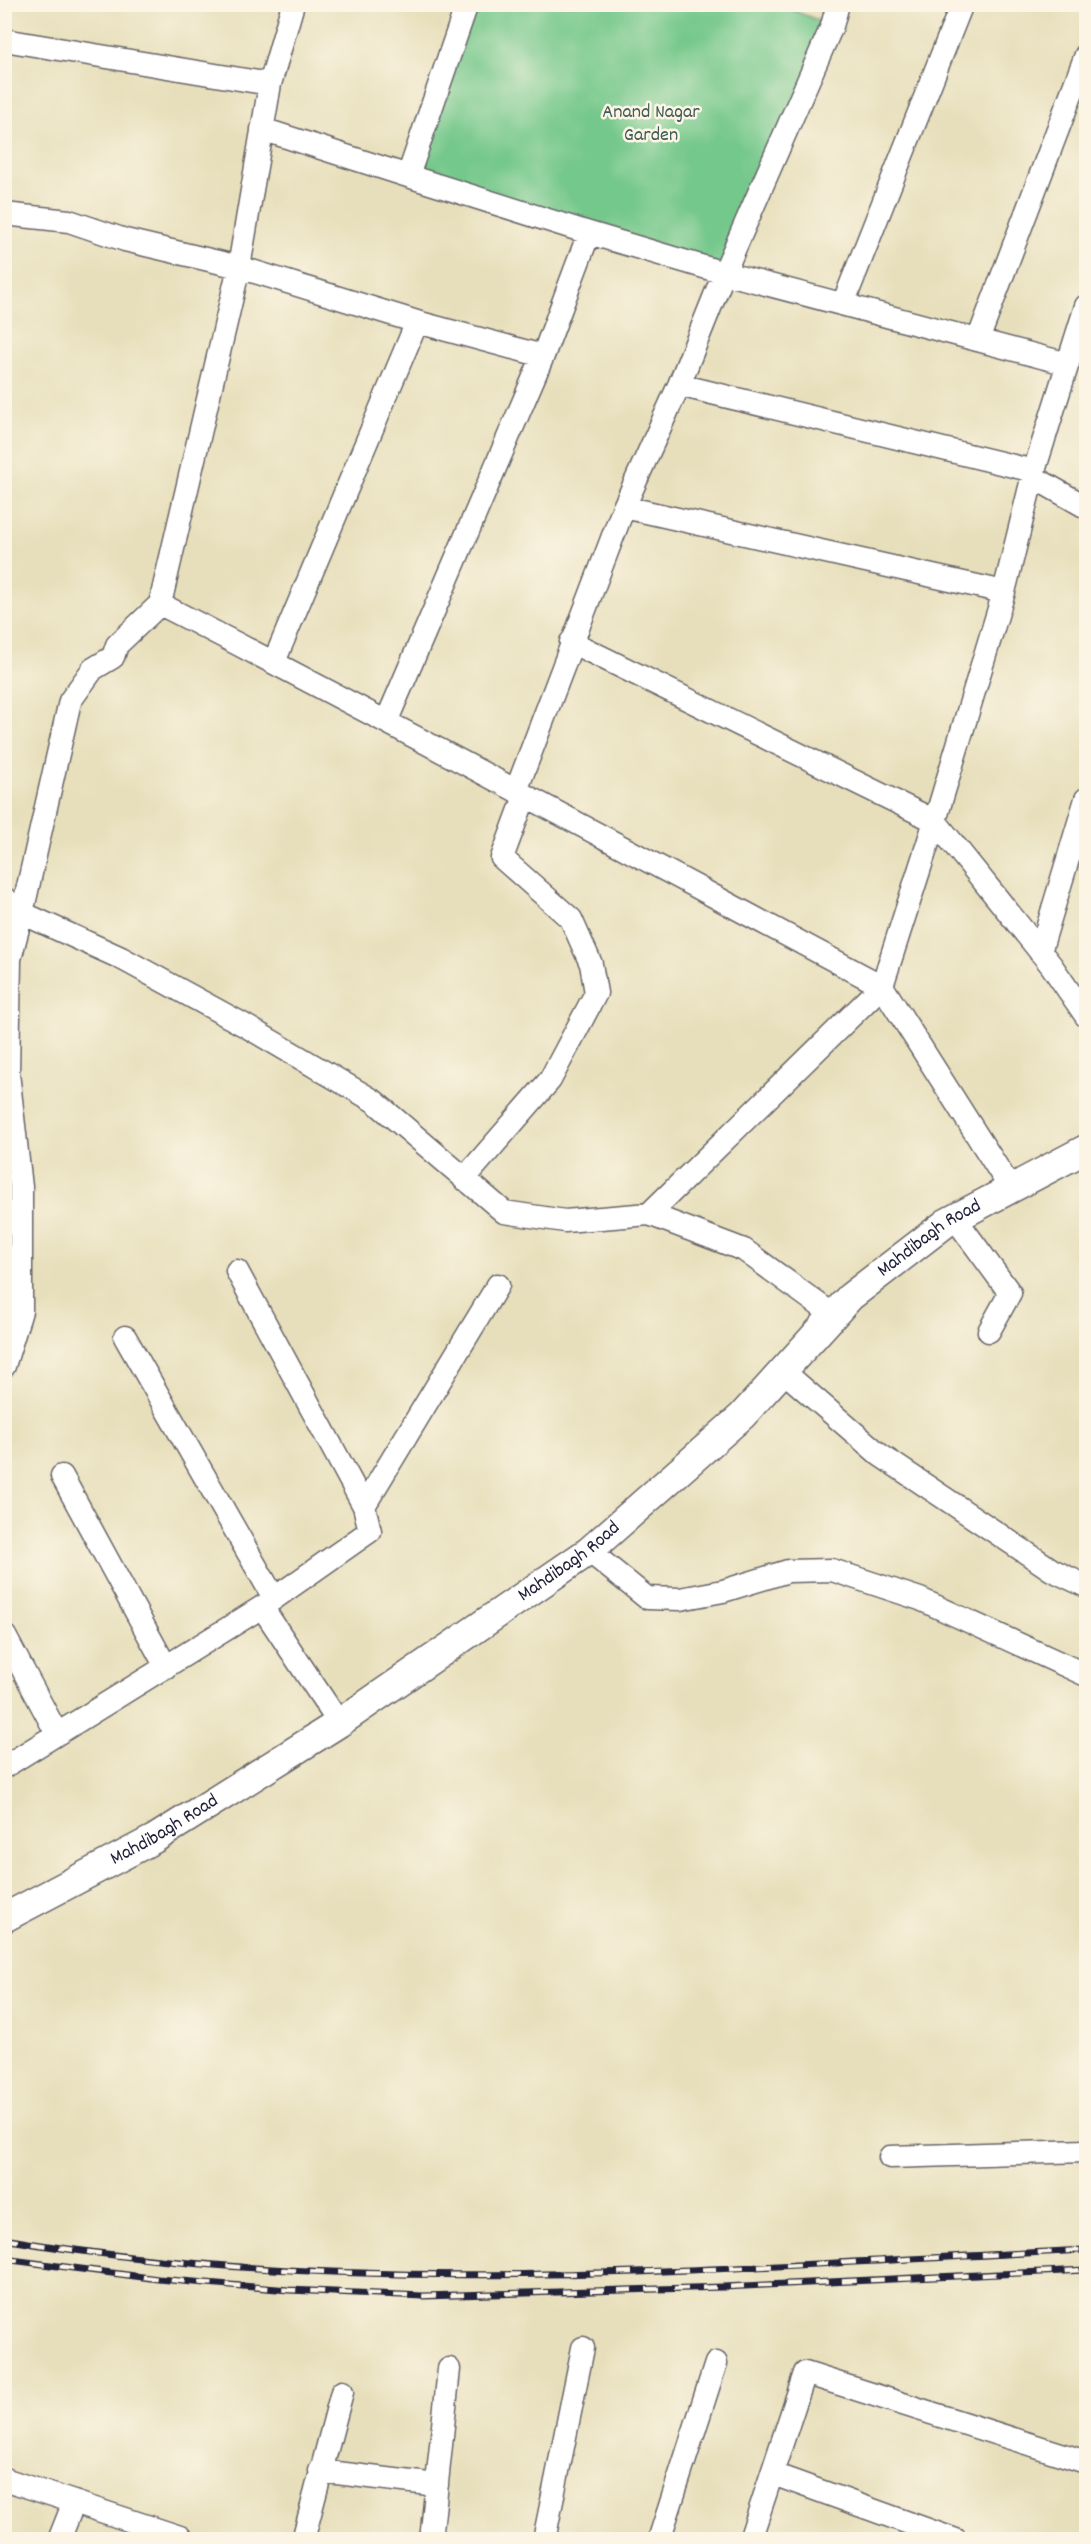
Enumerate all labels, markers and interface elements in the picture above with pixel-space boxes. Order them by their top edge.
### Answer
park label: Anand Nagar Garden [602,99,700,150]
street label: Mahdibagh Road [872,1193,986,1285]
street label: Mahdibagh Road [513,1515,627,1610]
street label: Mahdibagh Road [106,1788,224,1873]

